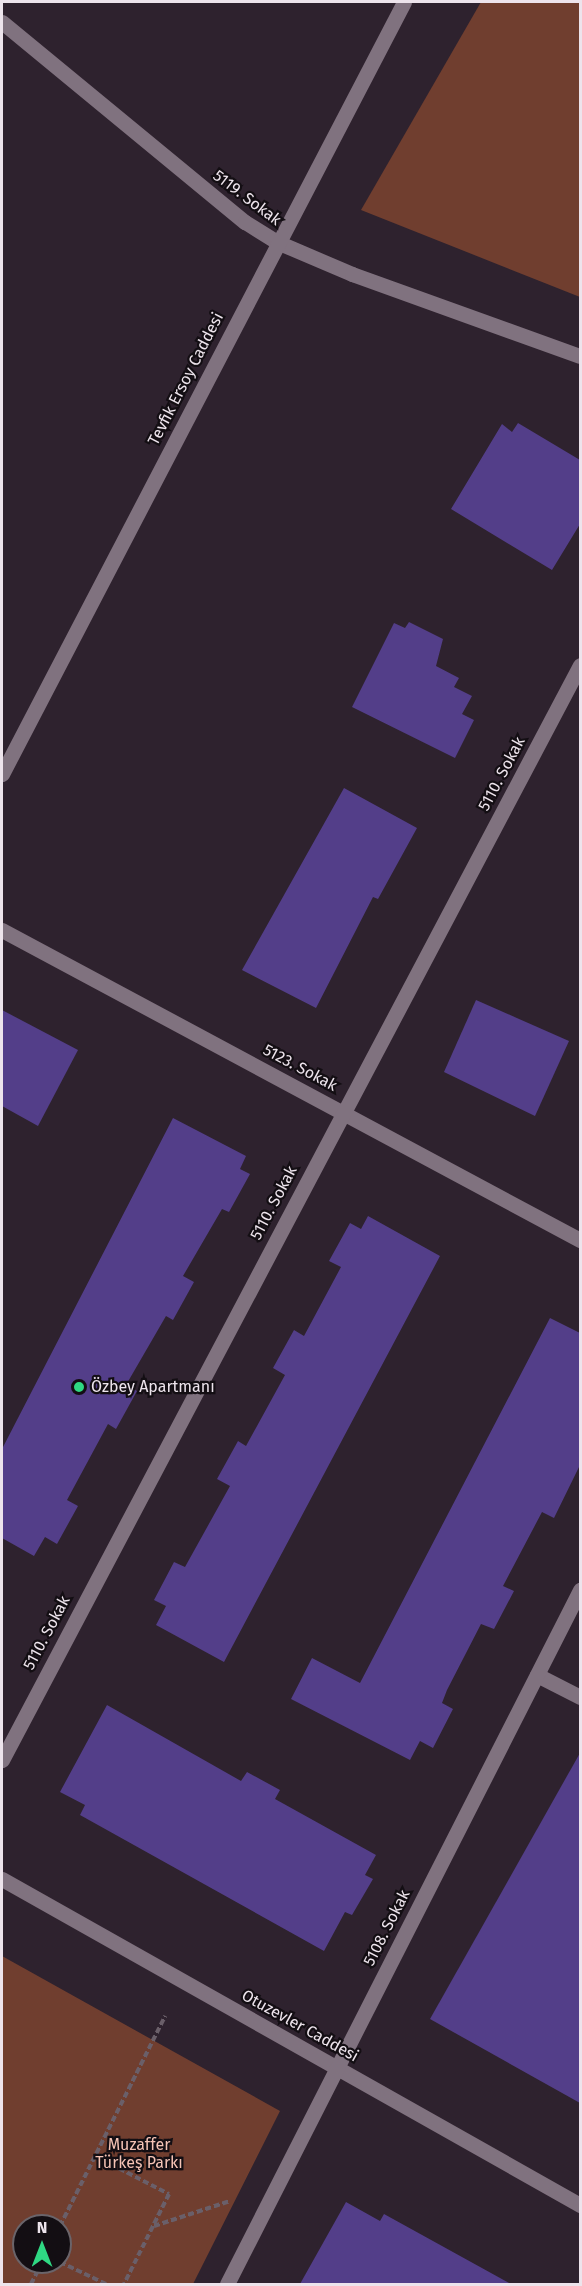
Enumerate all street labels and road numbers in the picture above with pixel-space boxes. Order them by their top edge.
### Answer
street label: 5119. Sokak [209,166,285,230]
street label: Tevfik Ersoy Caddesi [144,310,228,448]
street label: 5110. Sokak [475,734,529,814]
street label: 5123. Sokak [260,1041,340,1095]
street label: 5110. Sokak [247,1163,301,1243]
street label: 5110. Sokak [20,1593,74,1673]
street label: 5108. Sokak [360,1887,414,1969]
street label: Otuzevler Caddesi [238,1986,362,2066]

